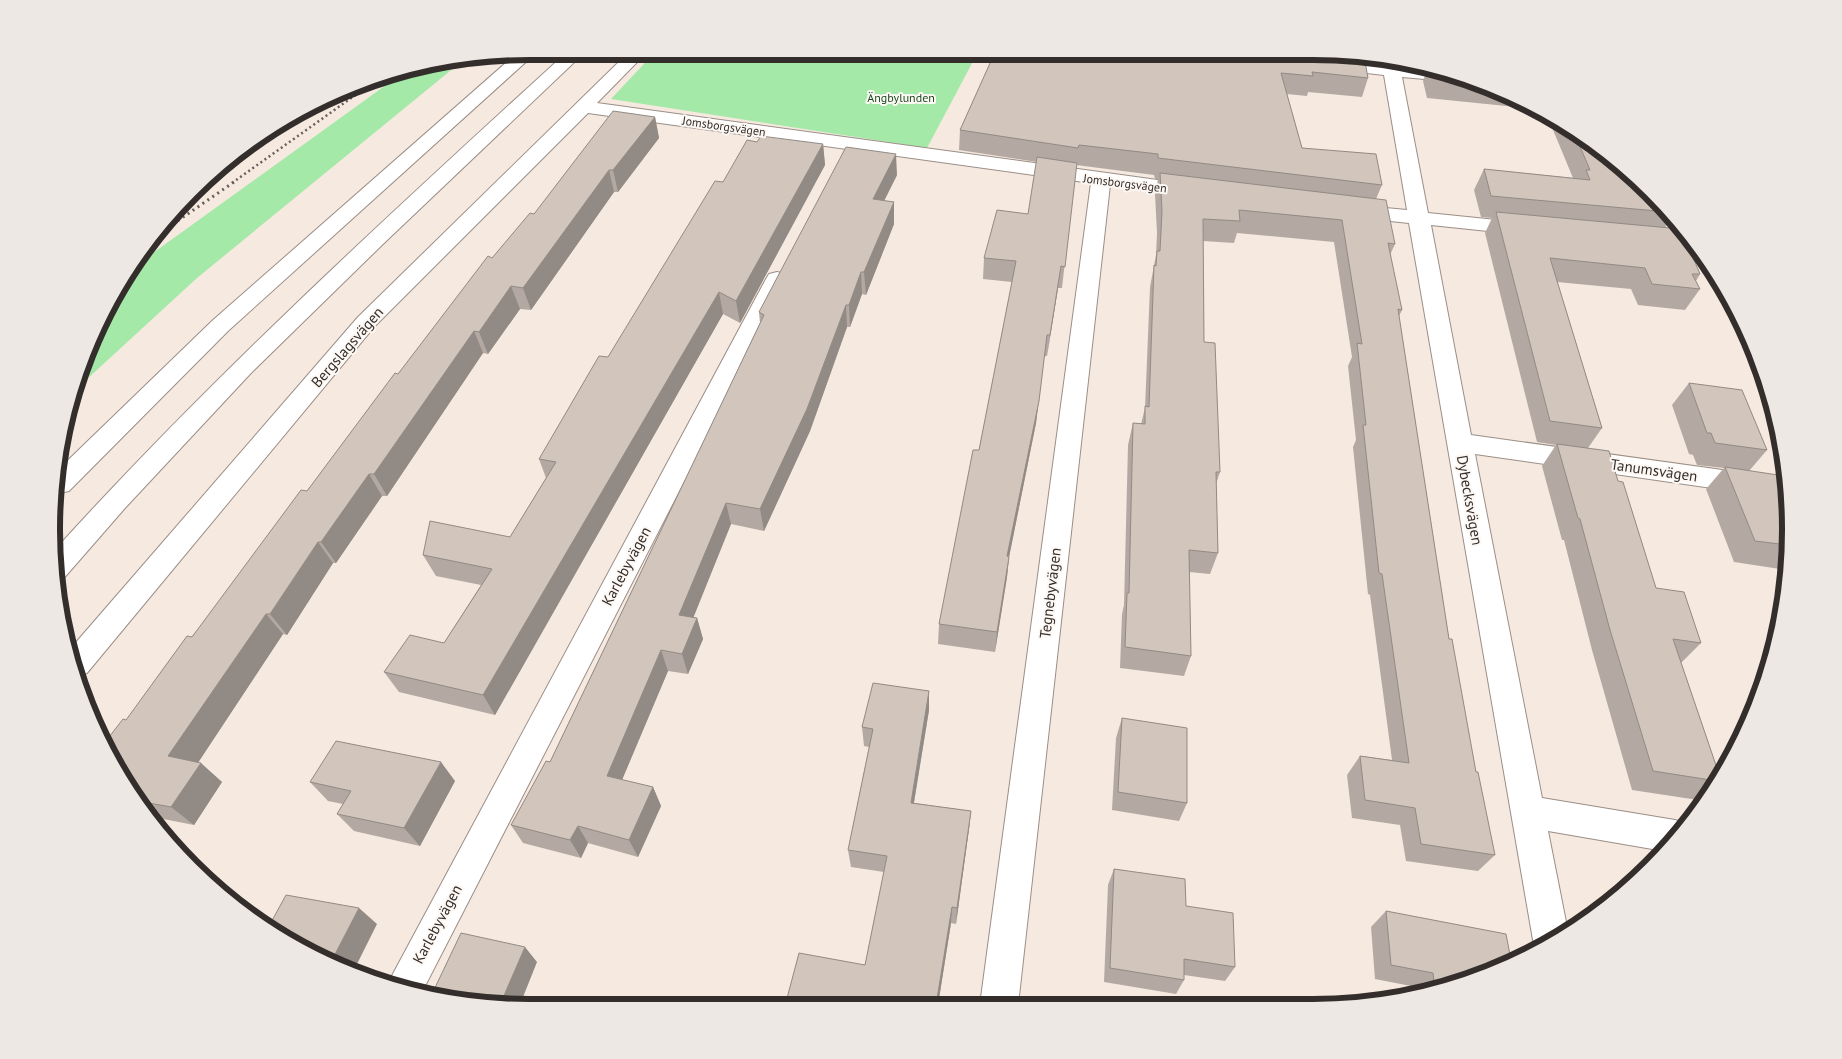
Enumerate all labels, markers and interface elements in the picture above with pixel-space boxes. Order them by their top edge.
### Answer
park label: Ängbylunden [867,90,935,105]
street label: Jomsborgsvägen [680,113,767,139]
street label: Jomsborgsvägen [1081,170,1168,196]
street label: Bergslagsvägen [307,303,387,391]
street label: Dybecksvägen [1453,454,1487,546]
street label: Tanumsvägen [1609,455,1699,485]
street label: Karlebyvägen [597,523,655,609]
street label: Tegnebyvägen [1035,547,1065,639]
street label: Karlebyvägen [408,881,466,967]

